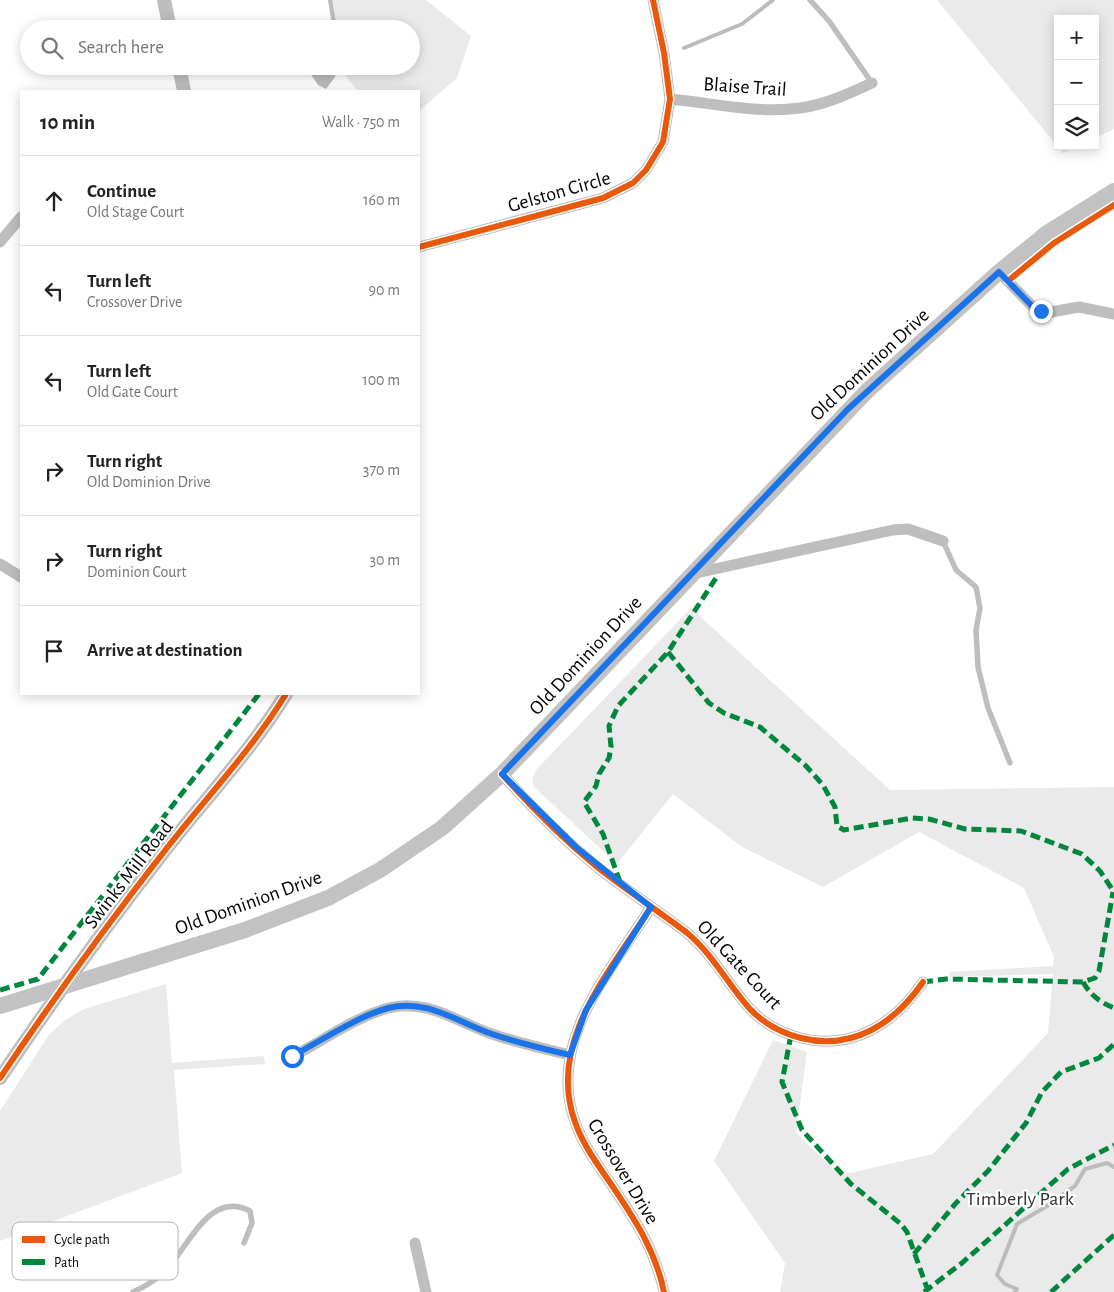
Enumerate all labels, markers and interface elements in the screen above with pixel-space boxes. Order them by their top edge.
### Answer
map controls [1054,15,1099,150]
button: + [1054,15,1099,60]
search box [20,20,420,75]
icon: search [38,34,66,62]
text: Search here [78,38,164,57]
button: − [1054,60,1099,105]
street label: Blaise Trail [703,74,787,100]
button: layers [1054,105,1099,150]
text: 10 min [40,112,95,133]
text: Walk · 750 m [322,114,400,130]
street label: Gelston Circle [506,168,613,216]
text: Continue [87,182,156,201]
icon: ahead [40,187,68,215]
text: 160 m [363,192,400,208]
text: Old Stage Court [87,204,184,220]
text: Turn left [87,272,151,291]
icon: left [40,277,68,305]
text: 90 m [369,282,400,298]
text: Crossover Drive [87,294,183,310]
route end [1030,300,1053,323]
street label: Old Dominion Drive [806,305,933,425]
text: Turn left [87,362,151,381]
icon: left [40,367,68,395]
text: 100 m [362,372,400,388]
text: Old Gate Court [87,384,178,400]
text: Turn right [87,452,162,471]
icon: right [40,457,68,485]
text: 370 m [363,462,400,478]
text: Old Dominion Drive [87,474,211,490]
text: Turn right [87,542,162,561]
icon: right [40,547,68,575]
text: 30 m [370,552,400,568]
text: Dominion Court [87,564,187,580]
street label: Old Dominion Drive [526,592,646,719]
icon: arrive [40,637,68,665]
text: Arrive at destination [87,641,243,660]
street label: Swinks Mill Road [81,817,177,932]
street label: Old Dominion Drive [172,867,324,939]
street label: Old Gate Court [693,916,786,1014]
route start [281,1045,304,1068]
street label: Crossover Drive [584,1115,662,1228]
park label: Timberly Park [966,1189,1074,1209]
legend [12,1222,178,1280]
text: Cycle path [54,1233,110,1247]
text: Path [54,1256,79,1270]

